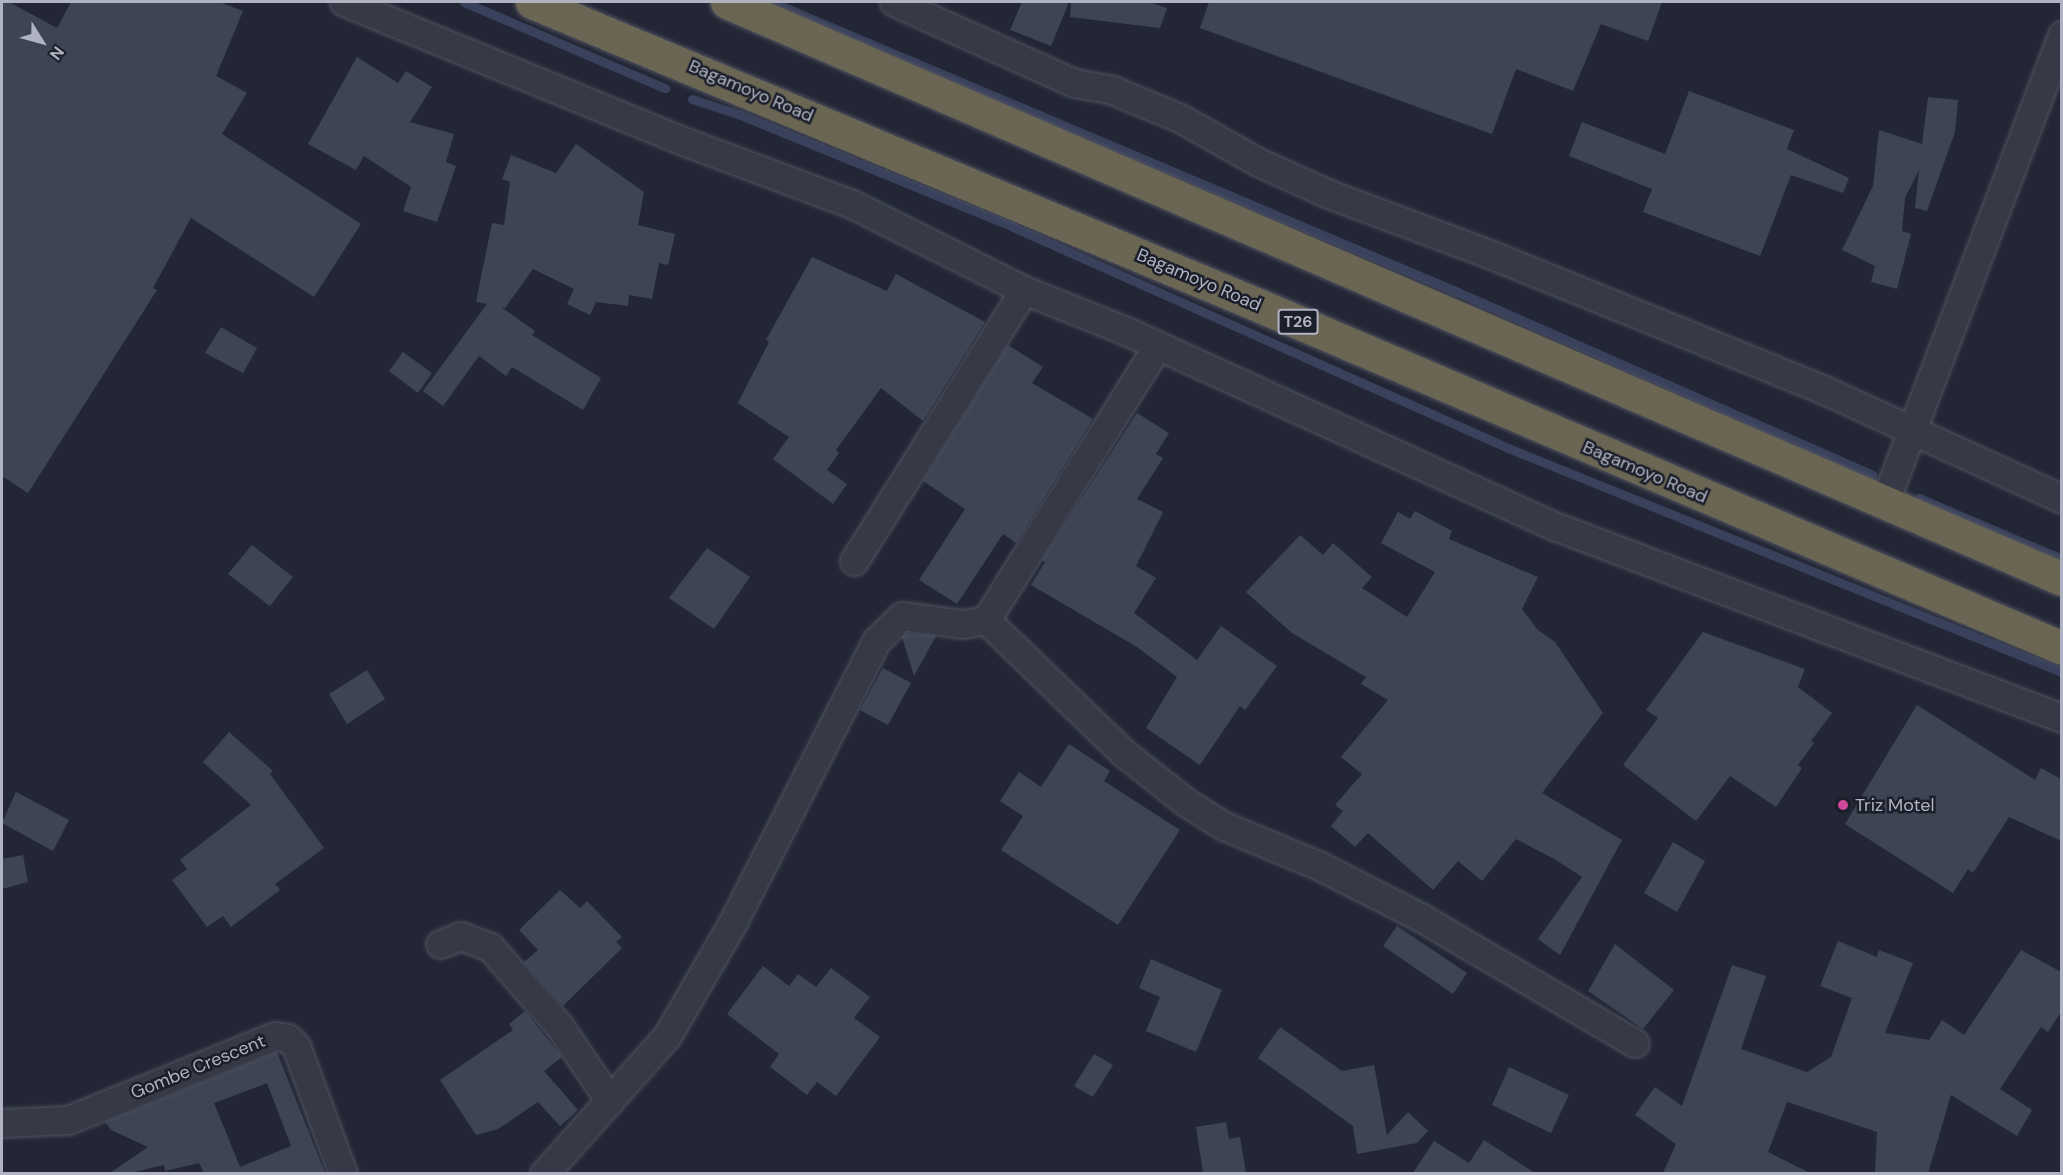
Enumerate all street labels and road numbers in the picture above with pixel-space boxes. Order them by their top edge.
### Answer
street label: Bagamoyo Road [686,55,816,127]
street label: Bagamoyo Road [1134,244,1264,316]
road number: T26 [1277,309,1319,335]
street label: Bagamoyo Road [1580,436,1710,508]
street label: Gombe Crescent [128,1030,268,1104]

